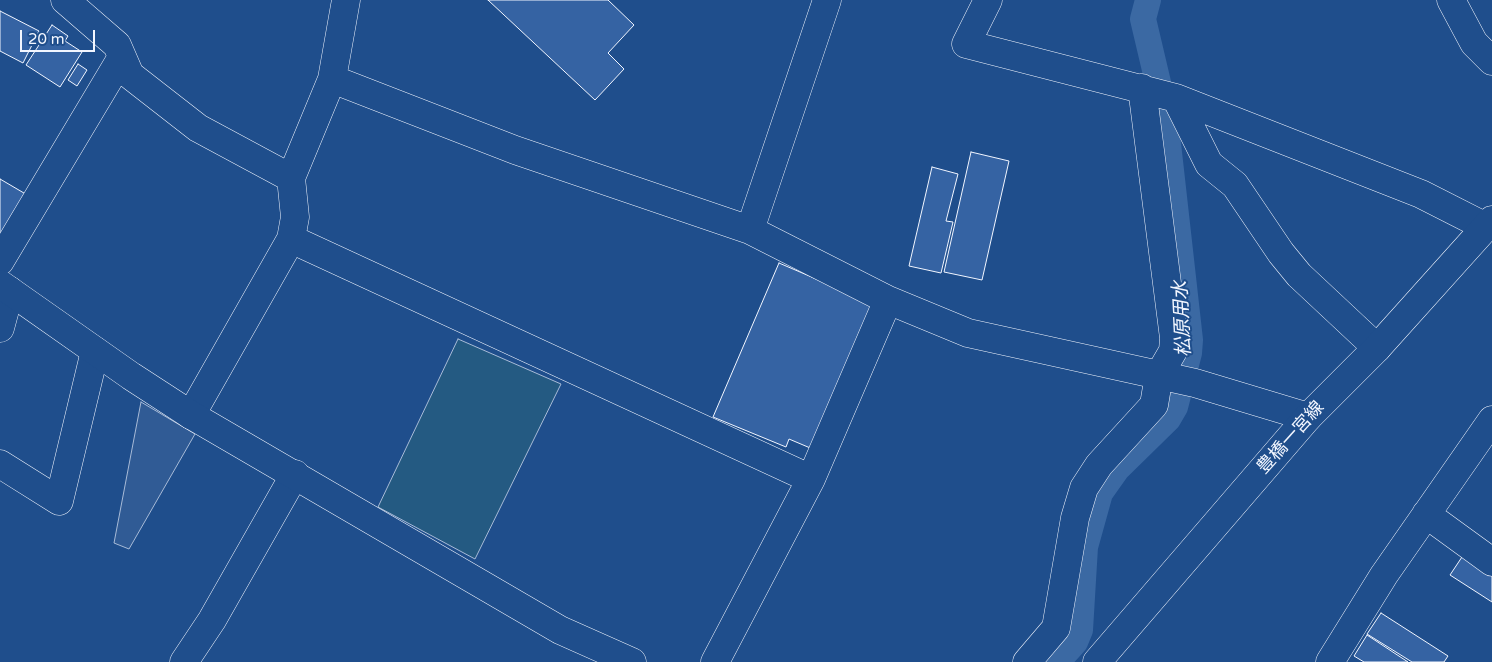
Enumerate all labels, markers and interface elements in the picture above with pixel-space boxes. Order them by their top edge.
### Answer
scale bar [22,20,98,52]
text: 20 m [28,30,65,48]
water label: 松原用水 [1170,280,1196,358]
street label: 豊橋一宮線 [1253,397,1329,479]

